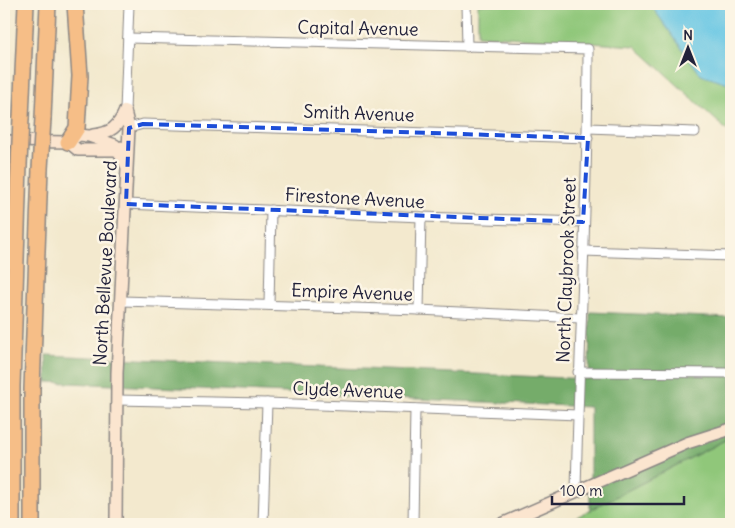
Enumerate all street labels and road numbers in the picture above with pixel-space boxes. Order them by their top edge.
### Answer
street label: Capital Avenue [297,15,419,41]
street label: Smith Avenue [303,100,415,126]
street label: North Bellevue Boulevard [88,159,122,366]
street label: North Claybrook Street [551,177,581,363]
street label: Firestone Avenue [285,183,425,213]
street label: Empire Avenue [291,278,413,306]
street label: Clyde Avenue [292,377,404,403]

